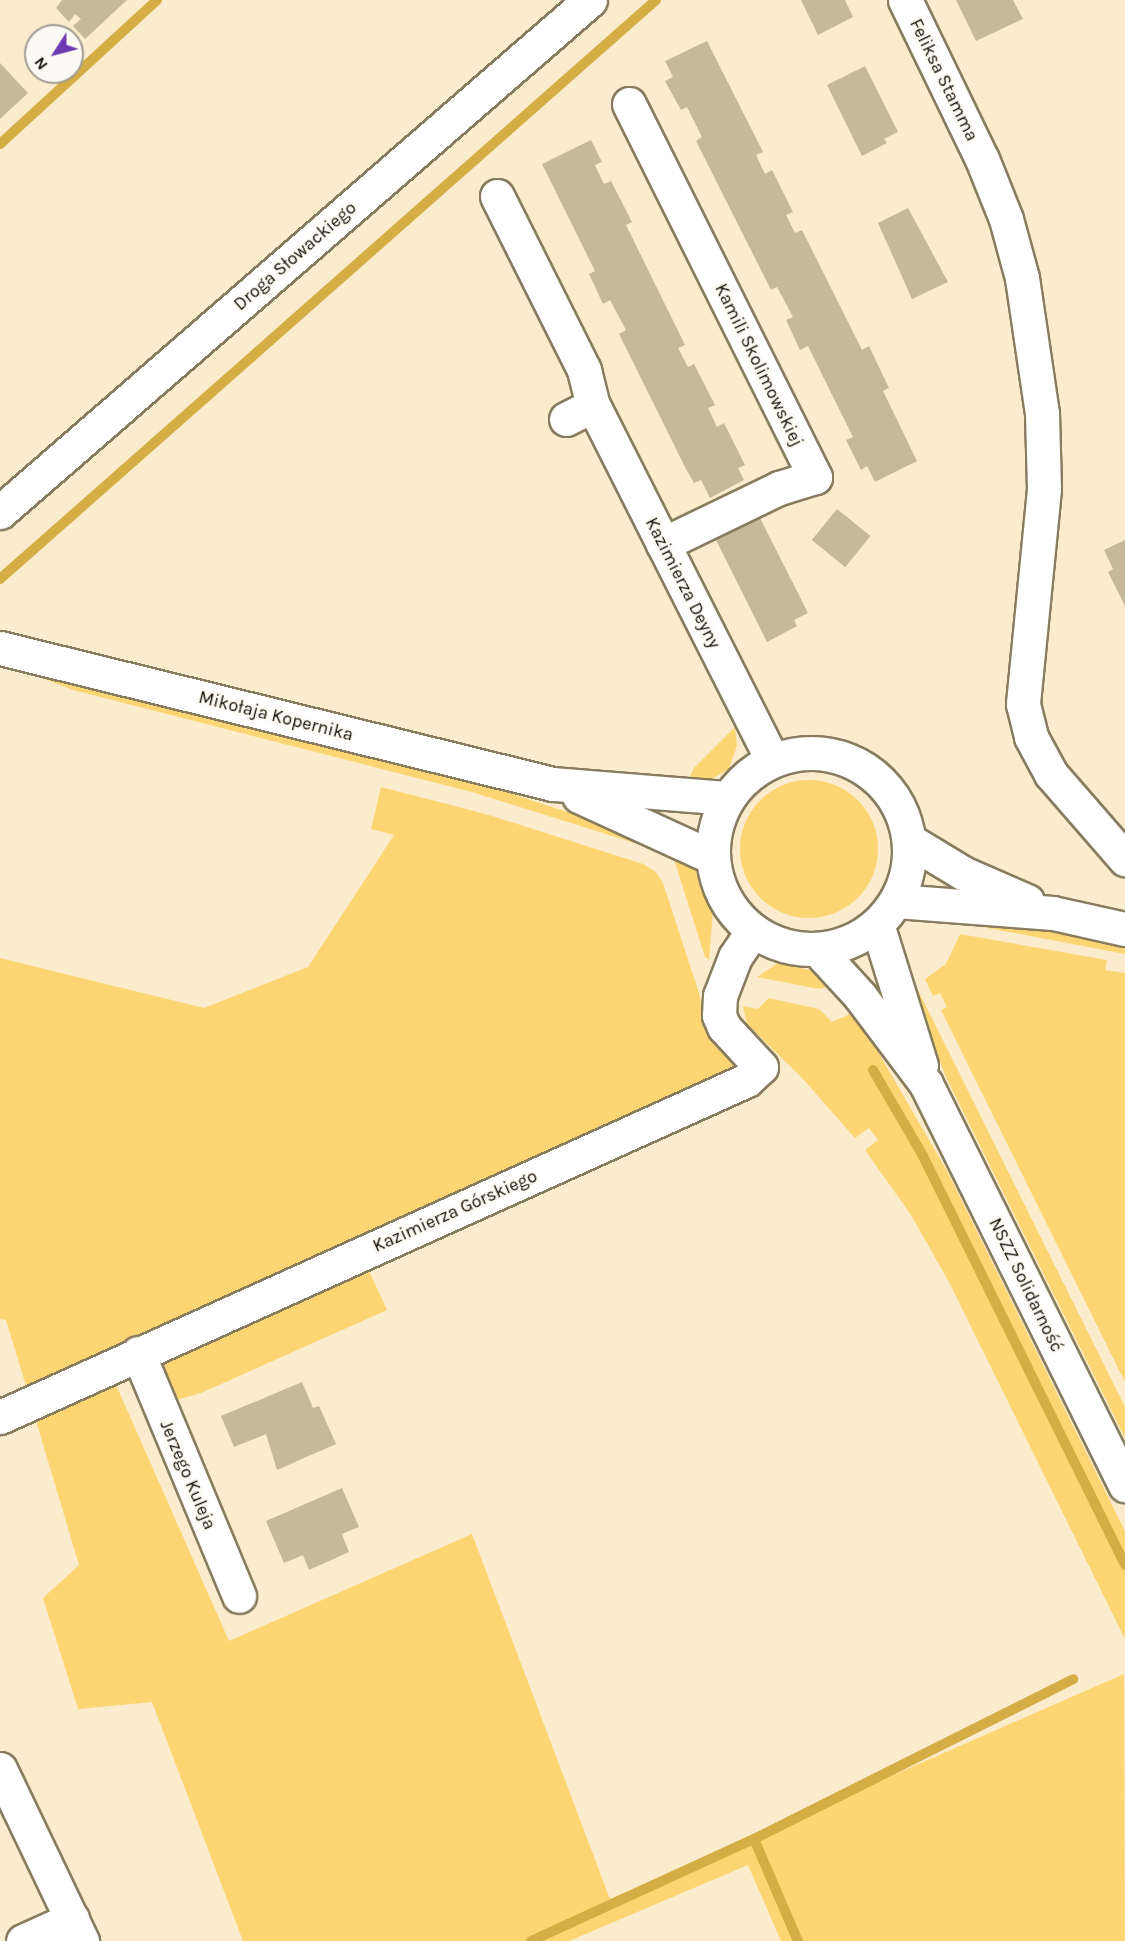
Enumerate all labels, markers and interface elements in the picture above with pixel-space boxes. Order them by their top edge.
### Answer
street label: Feliksa Stamma [905,15,983,145]
north arrow [24,24,84,84]
text: N [30,53,52,74]
street label: Droga Słowackiego [229,197,361,315]
street label: Kamili Skolimowskiej [710,280,808,450]
street label: Kazimierza Deyny [641,514,725,652]
street label: Mikołaja Kopernika [196,686,356,746]
street label: Kazimierza Górskiego [369,1165,541,1257]
street label: NSZZ Solidarność [984,1214,1068,1356]
street label: Jerzego Kuleja [155,1417,221,1533]

